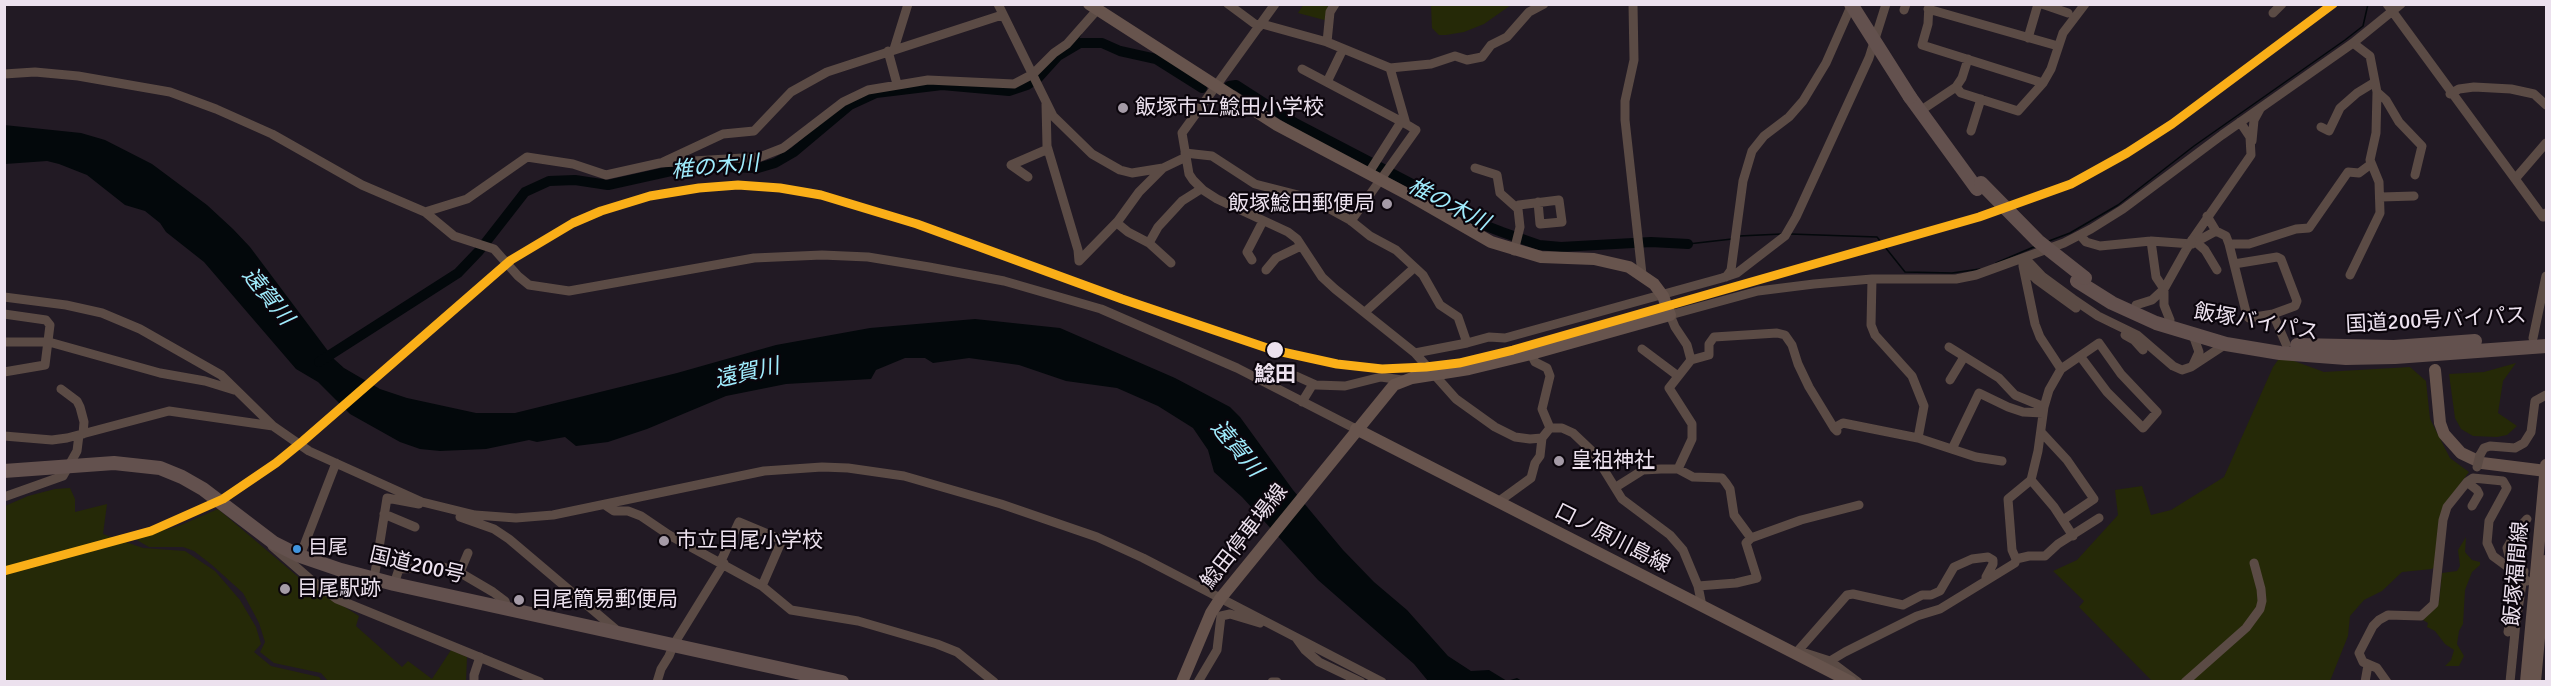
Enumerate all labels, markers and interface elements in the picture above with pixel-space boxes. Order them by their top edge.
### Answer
place label: 飯塚市立鯰田小学校 [1135,95,1324,121]
marker: 飯塚市立鯰田小学校 [1116,101,1130,115]
water label: 椎の木川 [670,151,760,185]
water label: 椎の木川 [1403,173,1493,237]
place label: 飯塚鯰田郵便局 [1228,191,1375,217]
marker: 飯塚鯰田郵便局 [1380,197,1394,211]
water label: 遠賀川 [236,263,298,331]
street label: 飯塚バイパス [2192,300,2320,346]
street label: 国道200号バイパス [2345,304,2527,338]
marker: 鯰田 [1265,340,1285,360]
water label: 遠賀川 [712,354,782,394]
place label: 鯰田 [1254,362,1296,388]
water label: 遠賀川 [1205,415,1267,483]
place label: 皇祖神社 [1571,448,1655,474]
marker: 皇祖神社 [1552,454,1566,468]
street label: 鯰田停車場線 [1196,480,1294,594]
street label: 口ノ原川島線 [1550,499,1674,579]
street label: 飯塚福間線 [2500,521,2534,627]
place label: 市立目尾小学校 [676,528,823,554]
marker: 市立目尾小学校 [657,534,671,548]
place label: 目尾 [308,537,348,561]
marker: 目尾 [291,543,303,555]
street label: 国道200号 [367,543,467,589]
place label: 目尾駅跡 [297,576,381,602]
marker: 目尾駅跡 [278,582,292,596]
place label: 目尾簡易郵便局 [531,587,678,613]
marker: 目尾簡易郵便局 [512,593,526,607]

